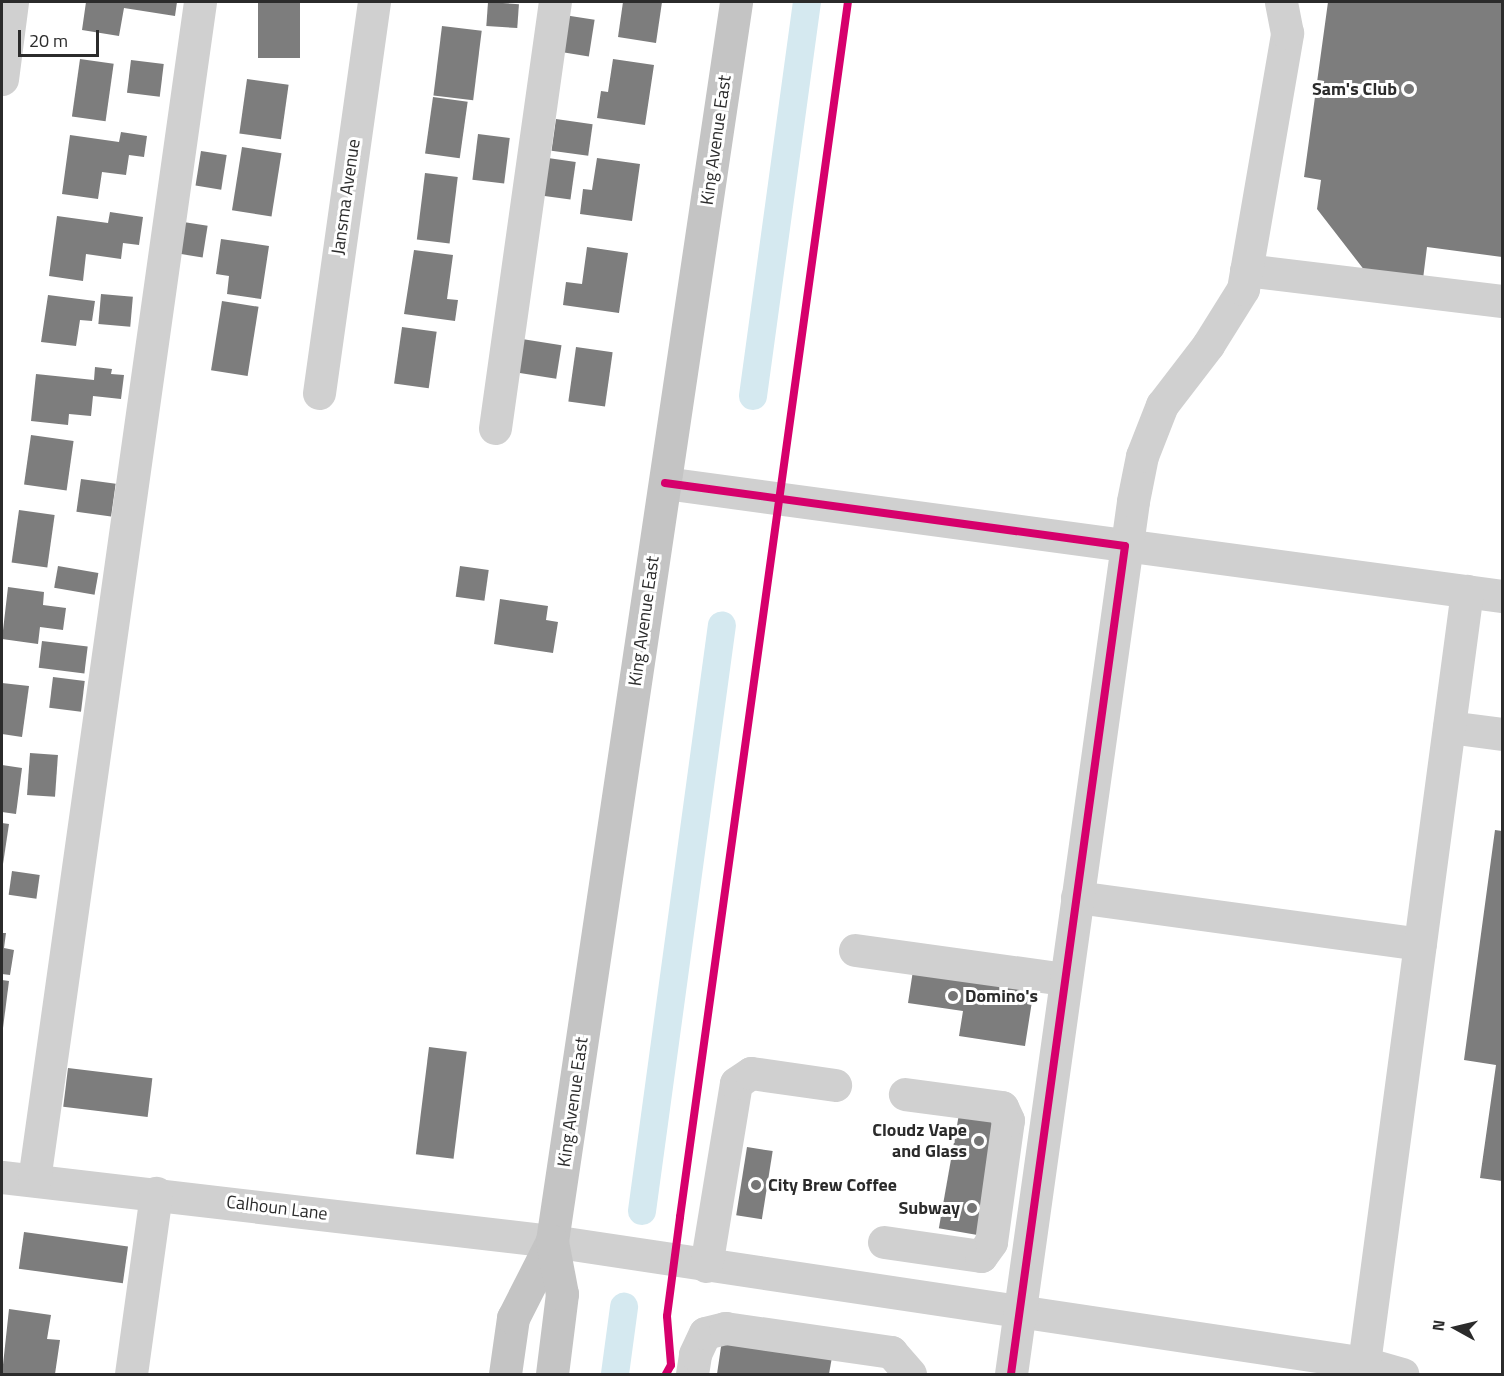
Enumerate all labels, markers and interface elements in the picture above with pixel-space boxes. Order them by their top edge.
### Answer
scale bar [21,18,102,56]
text: 20 m [29,27,68,54]
street label: King Avenue East [696,74,736,206]
place label: Sam's Club [1312,78,1397,100]
marker: Sam's Club [1402,82,1416,96]
street label: Jansma Avenue [327,138,365,256]
street label: King Avenue East [624,555,664,687]
place label: Domino's [965,985,1038,1007]
marker: Domino's [946,989,960,1003]
street label: King Avenue East [553,1036,593,1168]
place label: Cloudz Vape and Glass [872,1120,967,1162]
marker: Cloudz Vape and Glass [972,1134,986,1148]
place label: City Brew Coffee [768,1174,897,1196]
marker: City Brew Coffee [749,1178,763,1192]
street label: Calhoun Lane [225,1191,329,1225]
place label: Subway [898,1197,960,1219]
marker: Subway [965,1201,979,1215]
north arrow [1426,1298,1486,1358]
text: N [1426,1318,1451,1333]

